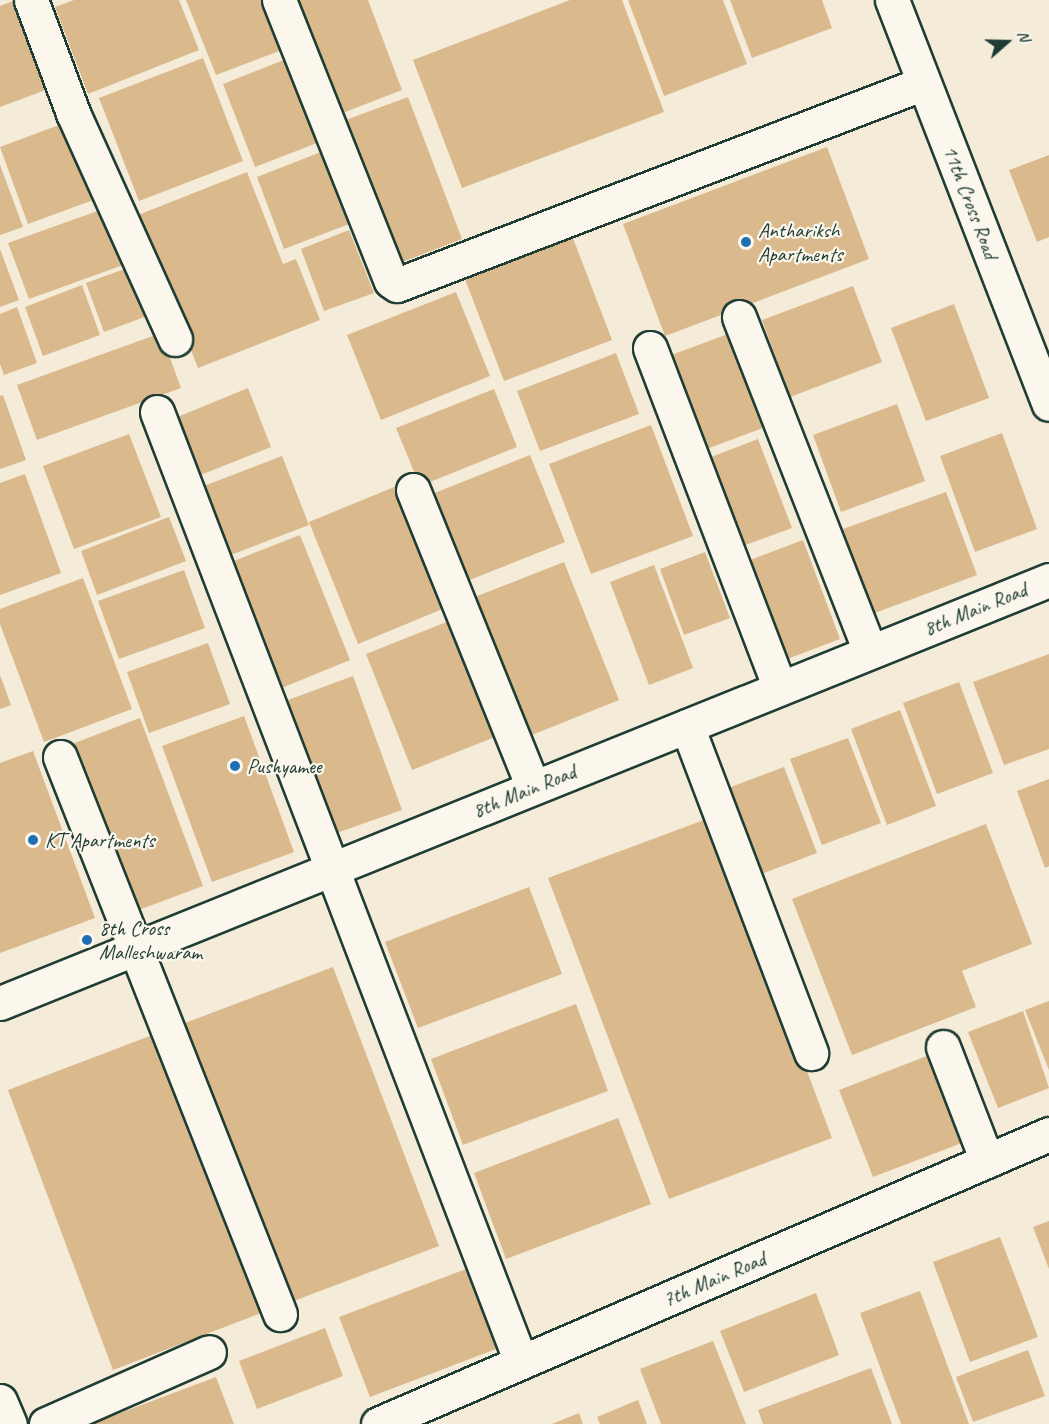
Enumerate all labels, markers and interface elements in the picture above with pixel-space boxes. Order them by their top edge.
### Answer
north arrow [977,12,1037,72]
text: N [1013,28,1035,44]
street label: 11th Cross Road [938,142,1004,262]
place label: Anthariksh Apartments [758,217,842,267]
marker: Anthariksh Apartments [739,235,753,249]
street label: 8th Main Road [920,577,1030,641]
place label: Pushyamee [247,753,322,779]
marker: Pushyamee [228,759,242,773]
street label: 8th Main Road [469,759,579,823]
place label: KT Apartments [45,827,154,853]
marker: KT Apartments [26,833,40,847]
place label: 8th Cross Malleshwaram [99,915,202,965]
marker: 8th Cross Malleshwaram [80,933,94,947]
street label: 7th Main Road [659,1246,769,1312]

